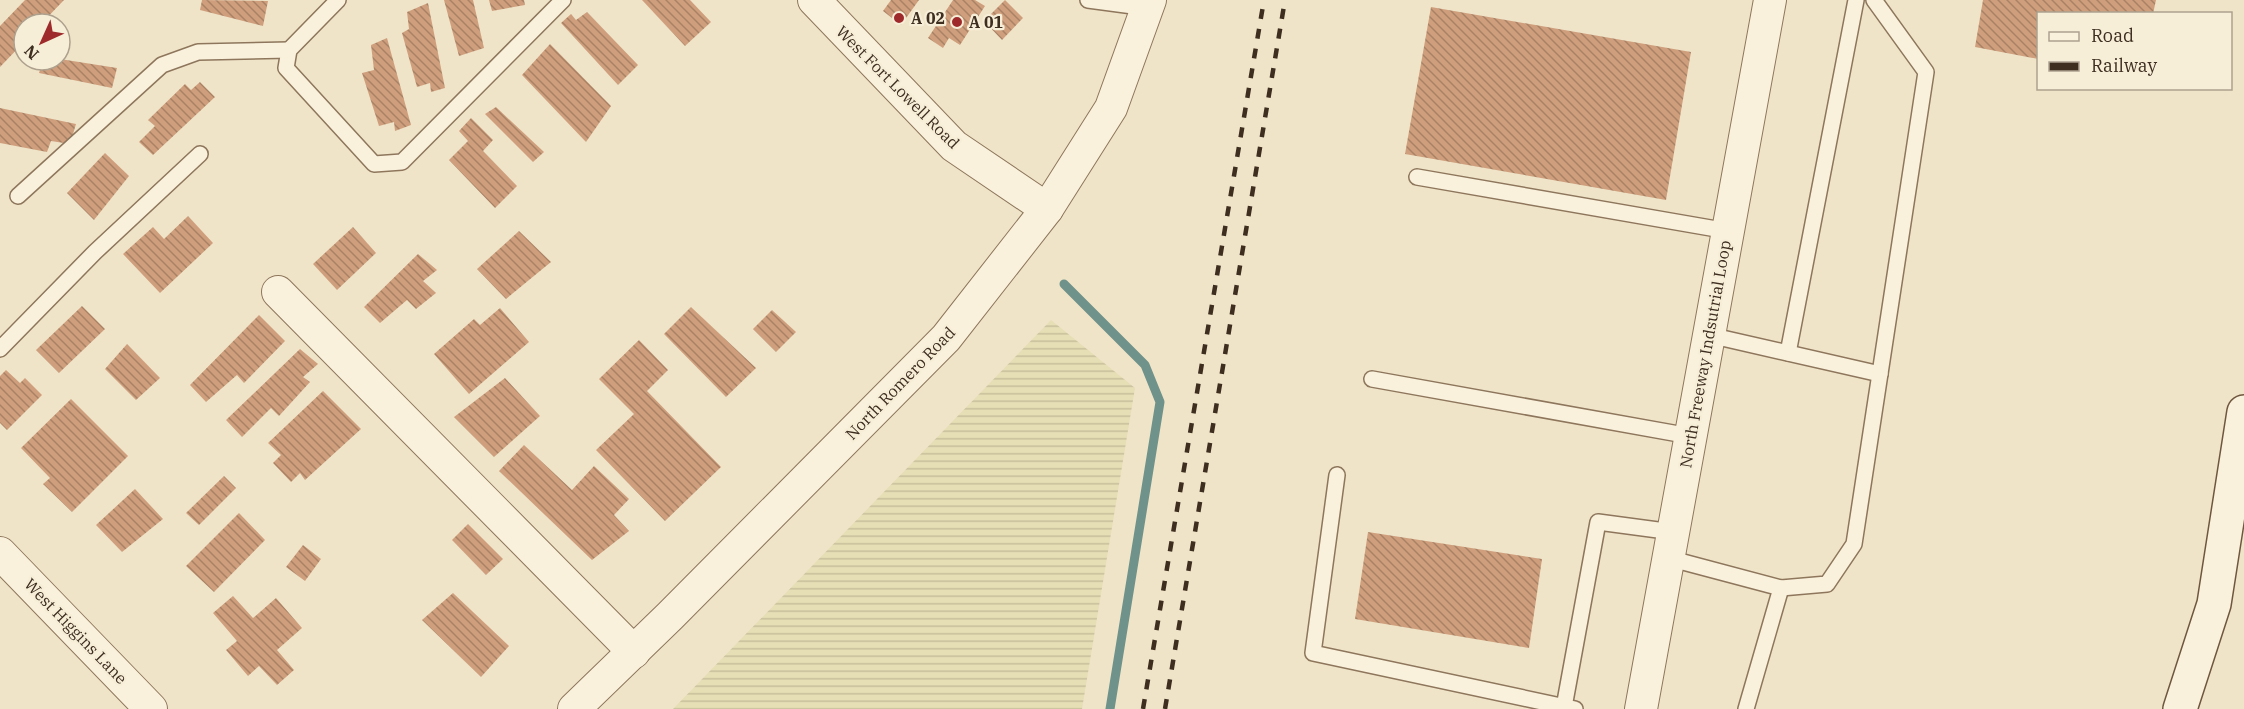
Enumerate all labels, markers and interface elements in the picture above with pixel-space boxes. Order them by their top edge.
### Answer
place label: A 02 [911,8,945,28]
marker: A 02 [892,11,906,25]
north arrow [12,12,72,72]
place label: A 01 [969,12,1003,32]
legend [2037,12,2232,90]
marker: A 01 [950,15,964,29]
street label: West Fort Lowell Road [832,21,964,153]
text: Road [2091,24,2134,47]
text: N [20,41,43,64]
text: Railway [2091,54,2157,77]
street label: North Freeway Indsutrial Loop [1675,238,1735,469]
street label: North Romero Road [841,322,959,444]
street label: West Higgins Lane [20,574,132,688]

